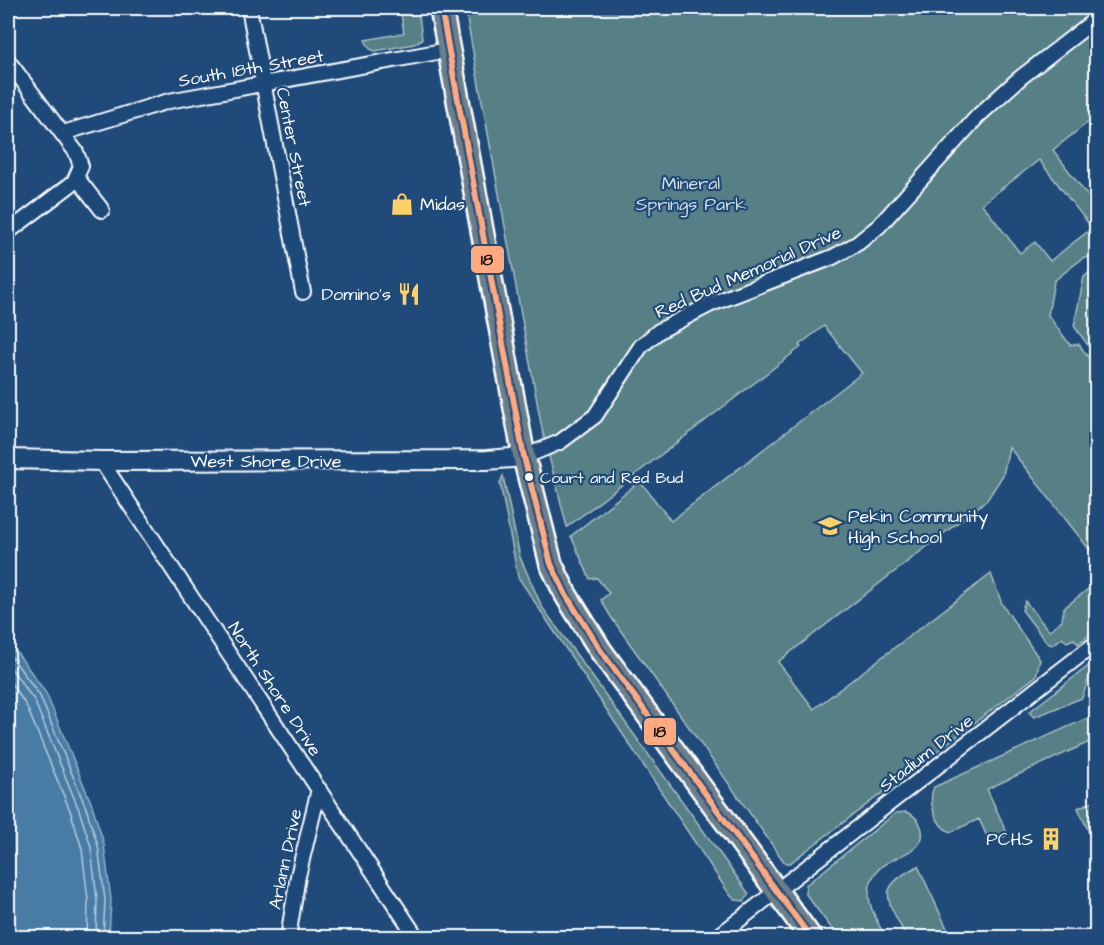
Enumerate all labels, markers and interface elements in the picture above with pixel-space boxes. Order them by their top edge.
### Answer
street label: South 18th Street [176,43,326,94]
street label: Center Street [270,85,317,210]
park label: Mineral Springs Park [636,171,746,218]
shop icon: Midas [389,191,415,217]
place label: Midas [420,192,465,217]
street label: Red Bud Memorial Drive [651,220,846,325]
line badge: 18 [470,245,505,274]
text: 18 [481,249,494,271]
restaurant icon: Domino's [396,281,422,307]
place label: Domino's [321,282,391,307]
street label: West Shore Drive [190,449,342,474]
place label: Court and Red Bud [540,467,683,489]
marker: Court and Red Bud [523,471,535,483]
place label: Pekin Community High School [848,504,988,551]
school or university icon: Pekin Community High School [817,513,843,539]
street label: North Shore Drive [222,617,328,762]
street label: Stadium Drive [874,708,979,798]
line badge: 18 [643,717,677,746]
text: 18 [654,721,667,743]
street label: Arlann Drive [263,806,308,912]
building icon: PCHS [1038,826,1064,852]
place label: PCHS [986,827,1033,852]

